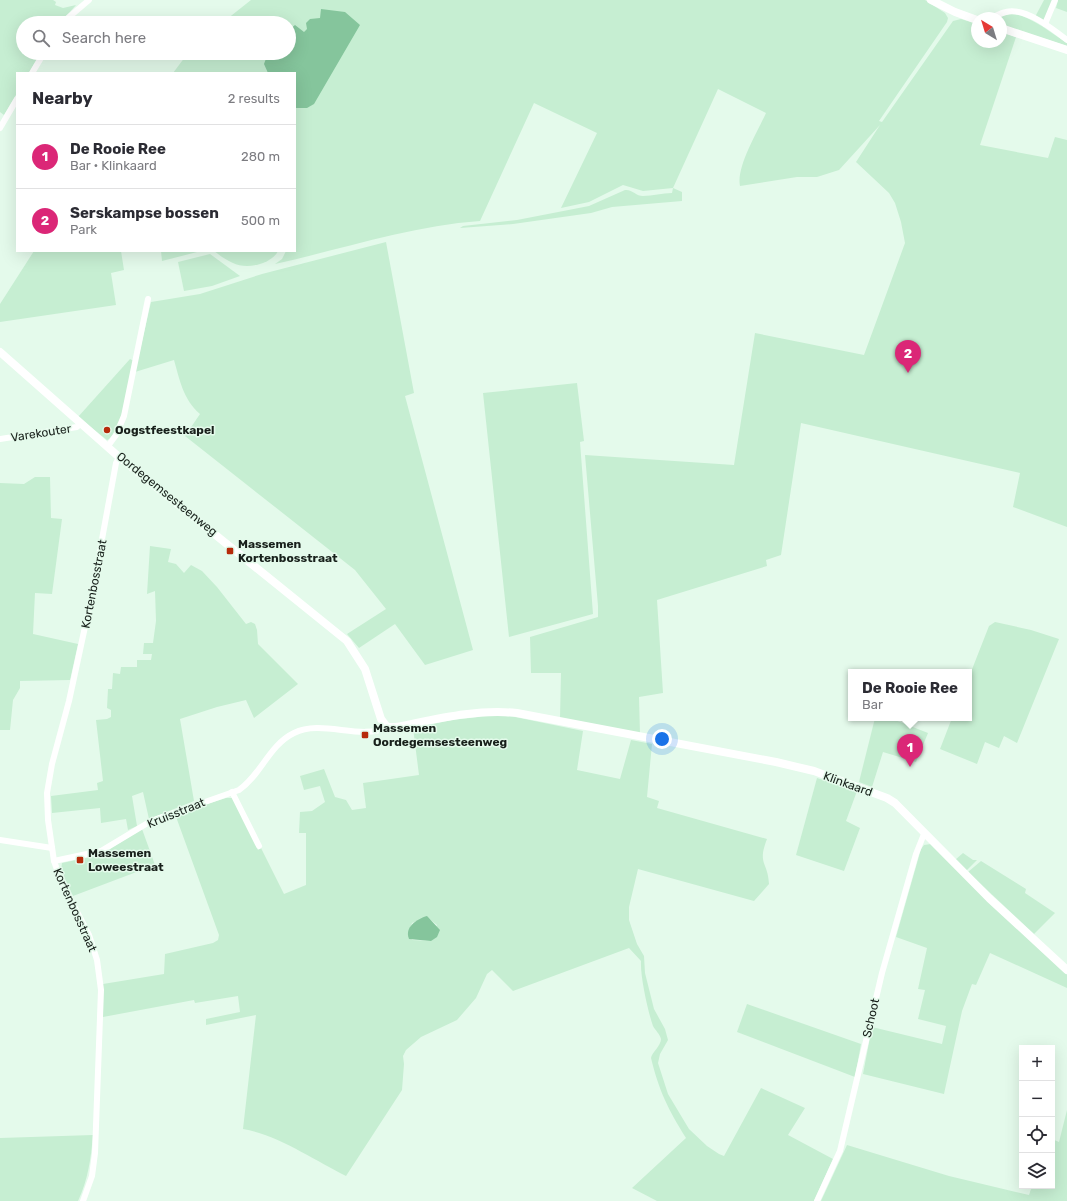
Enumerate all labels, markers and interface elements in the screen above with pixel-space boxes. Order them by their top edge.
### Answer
north arrow [971,12,1007,48]
search box [16,16,296,60]
icon: search [30,27,52,49]
text: Search here [62,29,146,47]
text: Nearby [32,88,93,108]
text: 2 results [228,91,280,106]
text: De Rooie Ree [70,140,166,158]
text: 1 [42,149,48,164]
text: 280 m [241,149,280,164]
text: Bar · Klinkaard [70,158,157,173]
text: Serskampse bossen [70,204,219,222]
text: 2 [41,213,49,228]
text: 500 m [241,213,280,228]
text: Park [70,222,97,237]
pin: 2 [895,340,921,373]
street label: Varekouter [10,421,73,445]
place label: Oogstfeestkapel [115,423,215,437]
marker: Oogstfeestkapel [102,425,112,435]
street label: Oordegemsesteenweg [114,449,220,539]
place label: Massemen Kortenbosstraat [238,537,338,565]
street label: Kortenbosstraat [79,538,110,630]
marker: Massemen Kortenbosstraat [225,546,235,556]
popup [848,669,972,721]
text: De Rooie Ree [862,679,958,697]
text: Bar [862,697,883,712]
place label: Massemen Oordegemsesteenweg [373,721,507,749]
your location [652,729,672,749]
marker: Massemen Oordegemsesteenweg [360,730,370,740]
pin: 1 [897,734,923,767]
street label: Klinkaard [822,769,874,799]
street label: Kruisstraat [145,795,207,831]
place label: Massemen Loweestraat [88,846,164,874]
marker: Massemen Loweestraat [75,855,85,865]
street label: Kortenbosstraat [50,866,100,954]
street label: Schoot [860,997,882,1039]
map controls [1019,1045,1055,1189]
button: + [1019,1045,1055,1081]
button: − [1019,1081,1055,1117]
button: locate [1019,1117,1055,1153]
button: layers [1019,1153,1055,1189]

